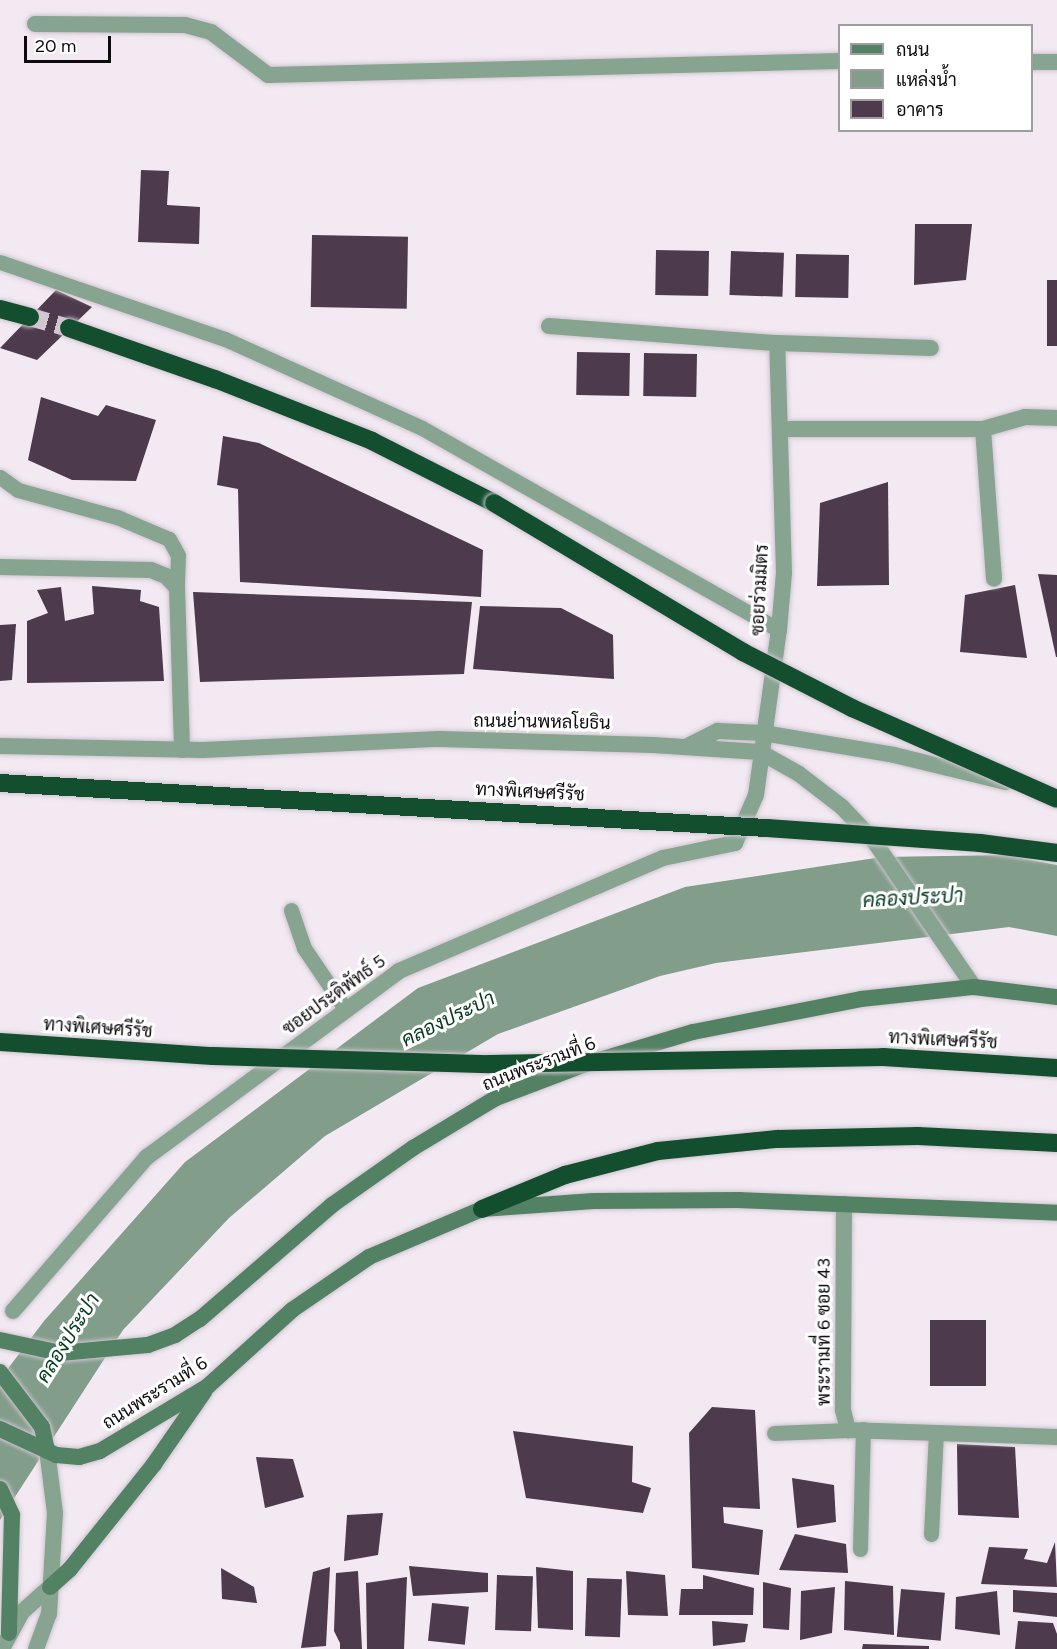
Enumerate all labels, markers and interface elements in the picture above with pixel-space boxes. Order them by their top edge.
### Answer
scale bar [27,24,114,62]
legend [838,24,1033,132]
text: 20 m [35,35,76,57]
text: ถนน [896,39,929,61]
text: แหล่งน้ำ [896,69,957,91]
text: อาคาร [896,99,944,121]
street label: ซอยร่วมมิตร [747,544,773,636]
street label: ถนนย่านพหลโยธิน [473,710,611,734]
street label: ทางพิเศษศรีรัช [475,778,585,806]
water label: คลองประปา [862,883,964,913]
street label: ซอยประดิพัทธ์ 5 [278,950,390,1040]
water label: คลองประปา [397,986,499,1052]
street label: ทางพิเศษศรีรัช [43,1013,153,1043]
street label: ทางพิเศษศรีรัช [888,1026,998,1054]
street label: ถนนพระรามที่ 6 [479,1032,599,1096]
street label: พระรามที่ 6 ซอย 43 [813,1258,835,1406]
water label: คลองประปา [31,1289,105,1387]
street label: ถนนพระรามที่ 6 [99,1352,211,1434]

